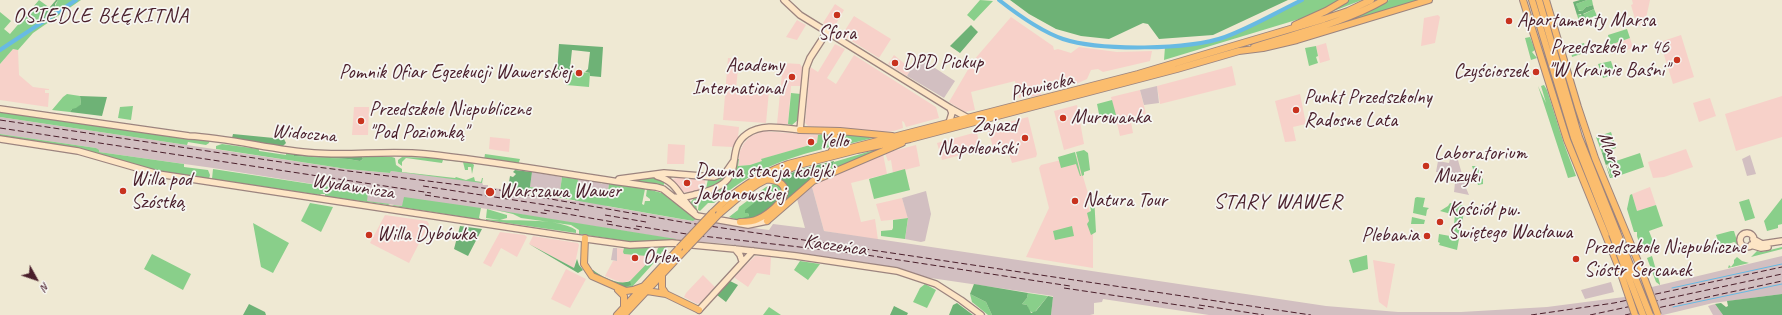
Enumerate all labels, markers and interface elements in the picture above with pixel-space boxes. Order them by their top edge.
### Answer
district label: OSIEDLE BŁĘKITNA [13,3,189,29]
place label: Apartamenty Marsa [1517,9,1655,33]
marker: Sfora [832,10,842,20]
marker: Apartamenty Marsa [1504,16,1514,26]
place label: Sfora [818,22,856,46]
place label: Przedszkole nr 46 "W Krainie Baśni" [1548,36,1669,83]
place label: DPD Pickup [903,51,983,75]
place label: Academy International [692,54,784,101]
marker: Przedszkole nr 46 "W Krainie Baśni" [1672,55,1682,65]
marker: DPD Pickup [890,58,900,68]
place label: Czyścioszek [1453,60,1528,84]
place label: Pomnik Ofiar Egzekucji Wawerskiej [339,61,571,85]
marker: Czyścioszek [1531,67,1541,77]
marker: Pomnik Ofiar Egzekucji Wawerskiej [574,68,584,78]
street label: Płowiecka [1008,68,1076,106]
marker: Academy International [787,72,797,82]
place label: Punkt Przedszkolny Radosne Lata [1304,86,1432,133]
place label: Przedszkole Niepubliczne "Pod Poziomką" [369,98,531,145]
marker: Punkt Przedszkolny Radosne Lata [1291,105,1301,115]
place label: Murowanka [1071,106,1150,130]
marker: Murowanka [1058,113,1068,123]
place label: Zajazd Napoleoński [938,114,1017,161]
marker: Przedszkole Niepubliczne "Pod Poziomką" [356,116,366,126]
street label: Widoczna [271,119,337,149]
street label: Marsa [1592,129,1630,179]
place label: Yello [819,130,848,154]
marker: Zajazd Napoleoński [1020,133,1030,143]
marker: Yello [806,137,816,147]
place label: Laboratorium Muzyki [1434,142,1527,189]
place label: Dawna stacja kolejki Jabłonowskiej [695,160,833,207]
marker: Laboratorium Muzyki [1421,161,1431,171]
place label: Willa pod Szóstką [131,168,192,215]
street label: Wydawnicza [310,169,396,205]
marker: Dawna stacja kolejki Jabłonowskiej [682,178,692,188]
place label: Warszawa Wawer [499,180,621,204]
marker: Willa pod Szóstką [118,186,128,196]
marker: Warszawa Wawer [484,186,496,198]
place label: Natura Tour [1083,189,1167,213]
district label: STARY WAWER [1214,189,1342,215]
marker: Natura Tour [1070,196,1080,206]
place label: Kościół pw. Świętego Wacława [1448,198,1572,245]
marker: Kościół pw. Świętego Wacława [1435,217,1445,227]
place label: Willa Dybówka [377,223,476,247]
place label: Plebania [1361,224,1419,248]
marker: Willa Dybówka [364,230,374,240]
street label: Kaczeńca [802,230,868,262]
marker: Plebania [1422,231,1432,241]
place label: Przedszkole Niepubliczne Sióstr Sercanek [1584,236,1746,283]
place label: Orlen [643,246,679,270]
marker: Orlen [630,253,640,263]
marker: Przedszkole Niepubliczne Sióstr Sercanek [1571,254,1581,264]
north arrow [16,259,56,299]
text: N [38,280,53,294]

